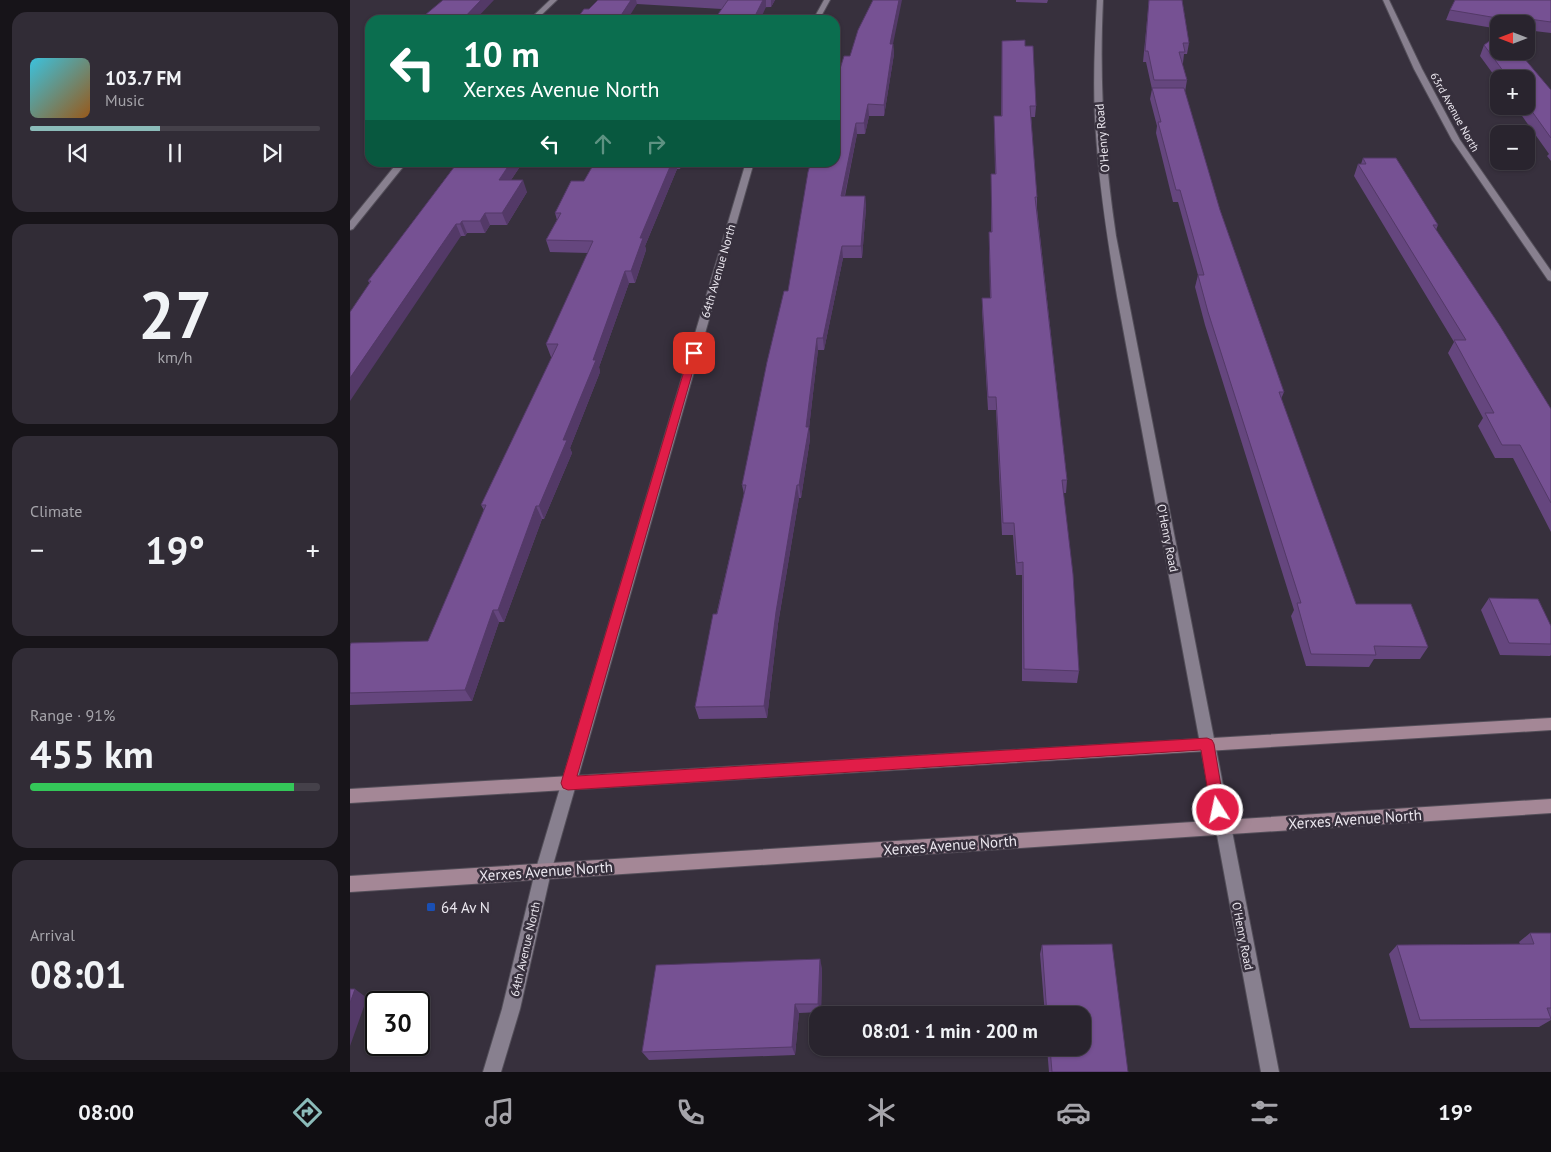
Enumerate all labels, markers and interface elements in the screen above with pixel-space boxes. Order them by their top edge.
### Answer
north arrow [1490,15,1535,60]
map controls [1490,15,1535,170]
text: 10 m [463,31,540,77]
icon: left [380,35,445,100]
text: 103.7 FM [105,66,181,90]
street label: 63rd Avenue North [1427,70,1483,154]
button: + [1490,70,1535,115]
text: Xerxes Avenue North [463,75,659,103]
text: Music [105,90,145,110]
street label: O'Henry Road [1092,103,1112,173]
button: − [1490,125,1535,170]
icon: left [536,130,564,158]
icon: ahead [589,130,617,158]
icon: right [642,130,670,158]
icon: previous [64,139,92,167]
icon: pause [161,139,189,167]
icon: next [258,139,286,167]
street label: 64th Avenue North [697,222,739,320]
text: 27 [138,272,212,356]
pin [673,332,715,374]
icon: arrive [680,339,708,367]
text: km/h [157,347,193,367]
text: Climate [30,501,82,521]
street label: O'Henry Road [1154,503,1182,573]
text: 19° [145,525,205,574]
text: − [30,531,44,568]
text: + [306,531,320,568]
text: Range · 91% [30,705,115,725]
text: 455 km [30,729,154,778]
position arrow [1191,783,1243,835]
street label: Xerxes Avenue North [1288,805,1422,833]
street label: Xerxes Avenue North [883,831,1017,859]
street label: Xerxes Avenue North [479,857,613,885]
place label: 64 Av N [441,898,490,917]
street label: 64th Avenue North [507,900,543,998]
marker: 64 Av N [425,901,437,913]
street label: O'Henry Road [1229,901,1257,971]
text: Arrival [30,925,75,945]
text: 08:01 [30,949,126,998]
speed limit sign: 30 [365,991,430,1056]
text: 08:01 · 1 min · 200 m [862,1019,1038,1043]
icon: directions [290,1095,325,1130]
icon: music [482,1095,517,1130]
icon: phone [673,1095,708,1130]
icon: climate [864,1095,899,1130]
icon: car [1056,1095,1091,1130]
icon: filters [1247,1095,1282,1130]
text: 08:00 [78,1098,134,1126]
text: 19° [1438,1098,1473,1126]

